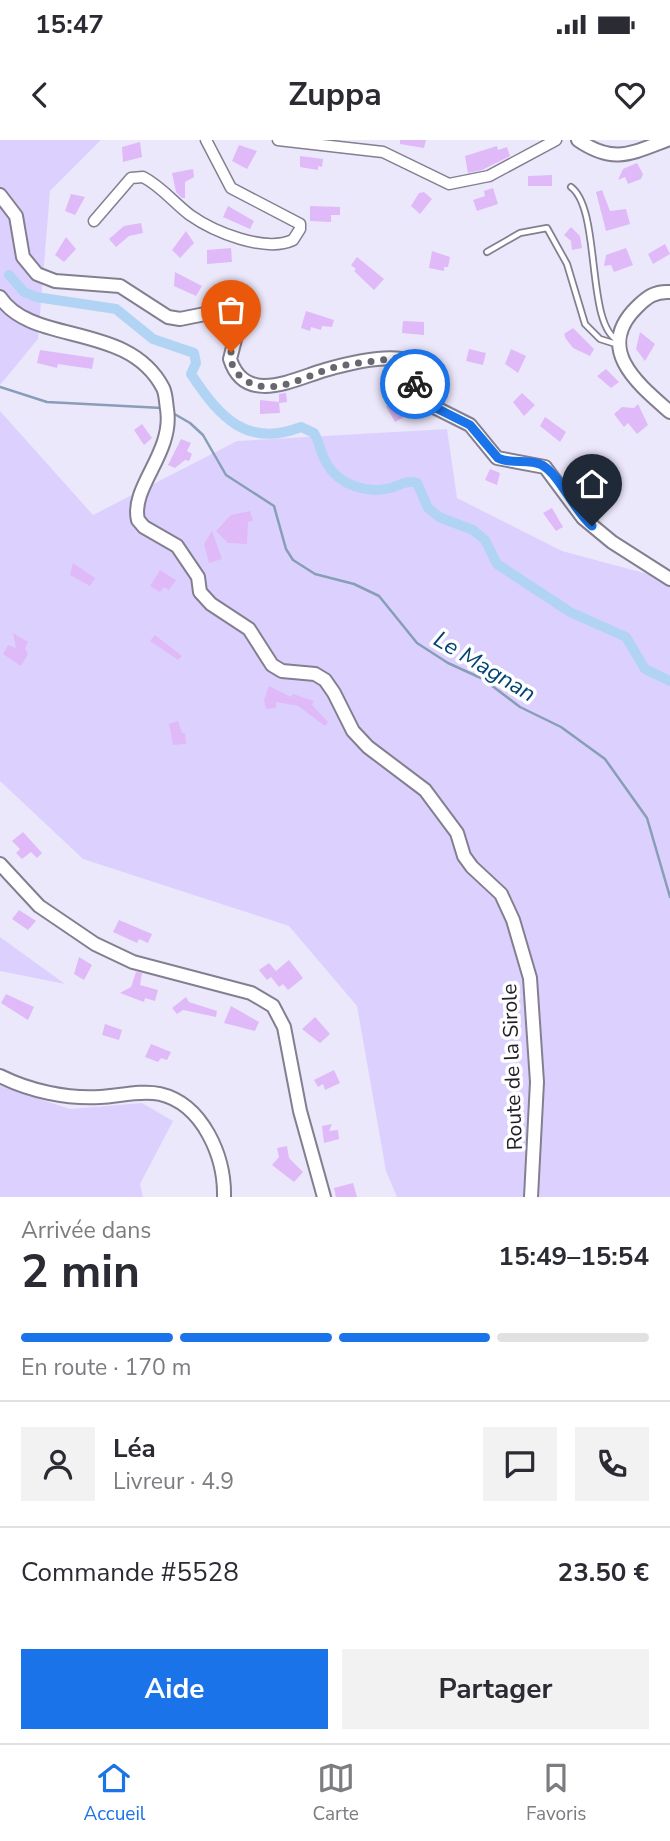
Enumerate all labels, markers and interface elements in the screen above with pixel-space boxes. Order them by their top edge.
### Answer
text: 15:47 [35,7,104,42]
text: Zuppa [288,73,382,116]
icon: back [21,76,59,114]
icon: heart [611,76,649,114]
pin [201,280,261,352]
icon: bag [212,291,250,329]
courier [380,349,450,419]
icon: bike [396,365,434,403]
pin [562,454,622,526]
icon: home [573,465,611,503]
water label: Le Magnan [428,624,542,709]
street label: Route de la Sirole [495,983,529,1151]
text: Arrivée dans [21,1215,151,1246]
text: 15:49–15:54 [498,1239,649,1274]
text: 2 min [21,1240,140,1303]
text: En route · 170 m [21,1352,191,1383]
button: person [21,1427,95,1501]
button: chat [483,1427,557,1501]
button: phone [575,1427,649,1501]
text: Léa [113,1431,156,1466]
text: Livreur · 4.9 [113,1466,234,1497]
text: Commande #5528 [21,1555,239,1590]
text: 23.50 € [558,1555,649,1590]
button: Aide [21,1649,328,1729]
button: Partager [342,1649,649,1729]
tab: Accueil [83,1759,145,1827]
tab: Carte [312,1759,359,1827]
tab: Favoris [526,1759,586,1827]

